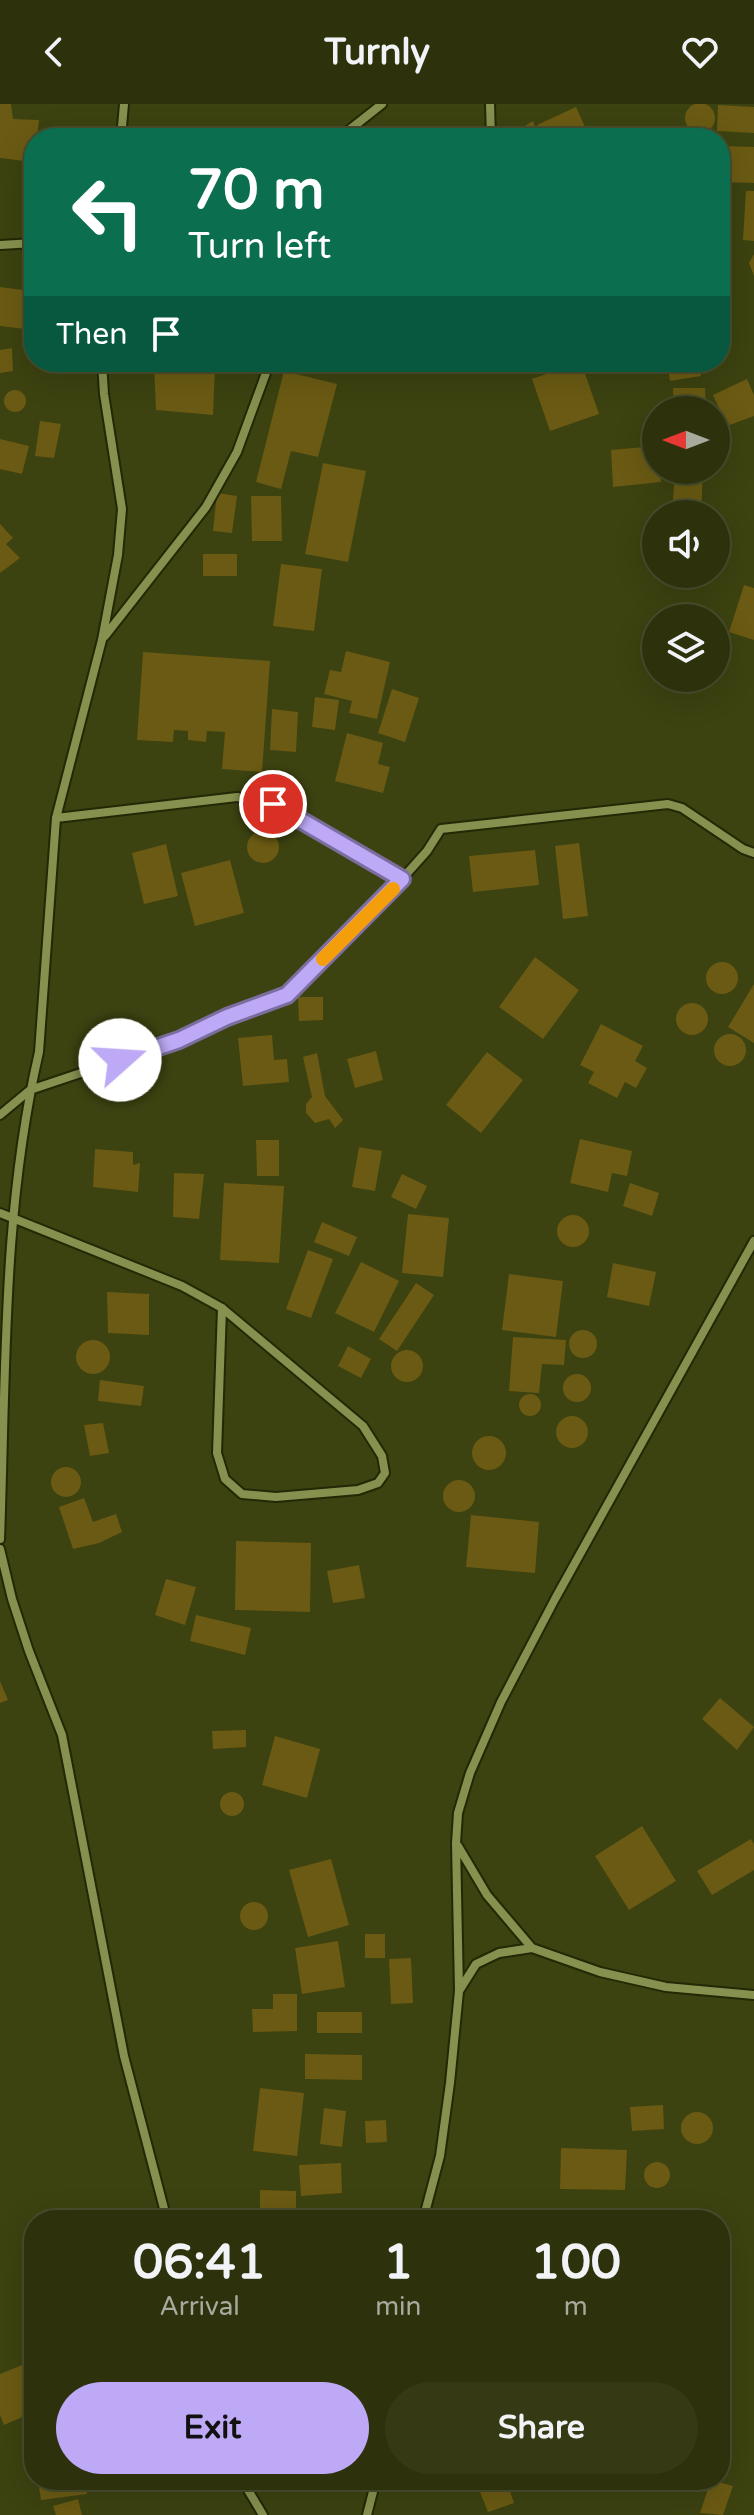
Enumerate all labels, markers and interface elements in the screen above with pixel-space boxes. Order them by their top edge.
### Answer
icon: back [32,30,76,74]
icon: heart [678,30,722,74]
text: Turnly [324,31,430,74]
text: 70 m [188,157,324,224]
icon: left [56,160,160,264]
text: Turn left [188,225,331,268]
icon: arrive [144,312,188,356]
text: Then [56,316,128,353]
north arrow [642,396,730,484]
map controls [642,396,730,692]
button: sound [642,500,730,588]
button: layers [642,604,730,692]
pin [239,770,307,838]
icon: arrive [251,782,295,826]
position arrow [78,1018,162,1102]
text: 06:41 [133,2234,266,2292]
text: 1 [383,2234,413,2292]
text: 100 [530,2234,621,2292]
text: Arrival [159,2291,240,2322]
text: min [375,2291,421,2322]
text: m [564,2291,588,2322]
button: Exit [56,2382,369,2474]
button: Share [385,2382,698,2474]

